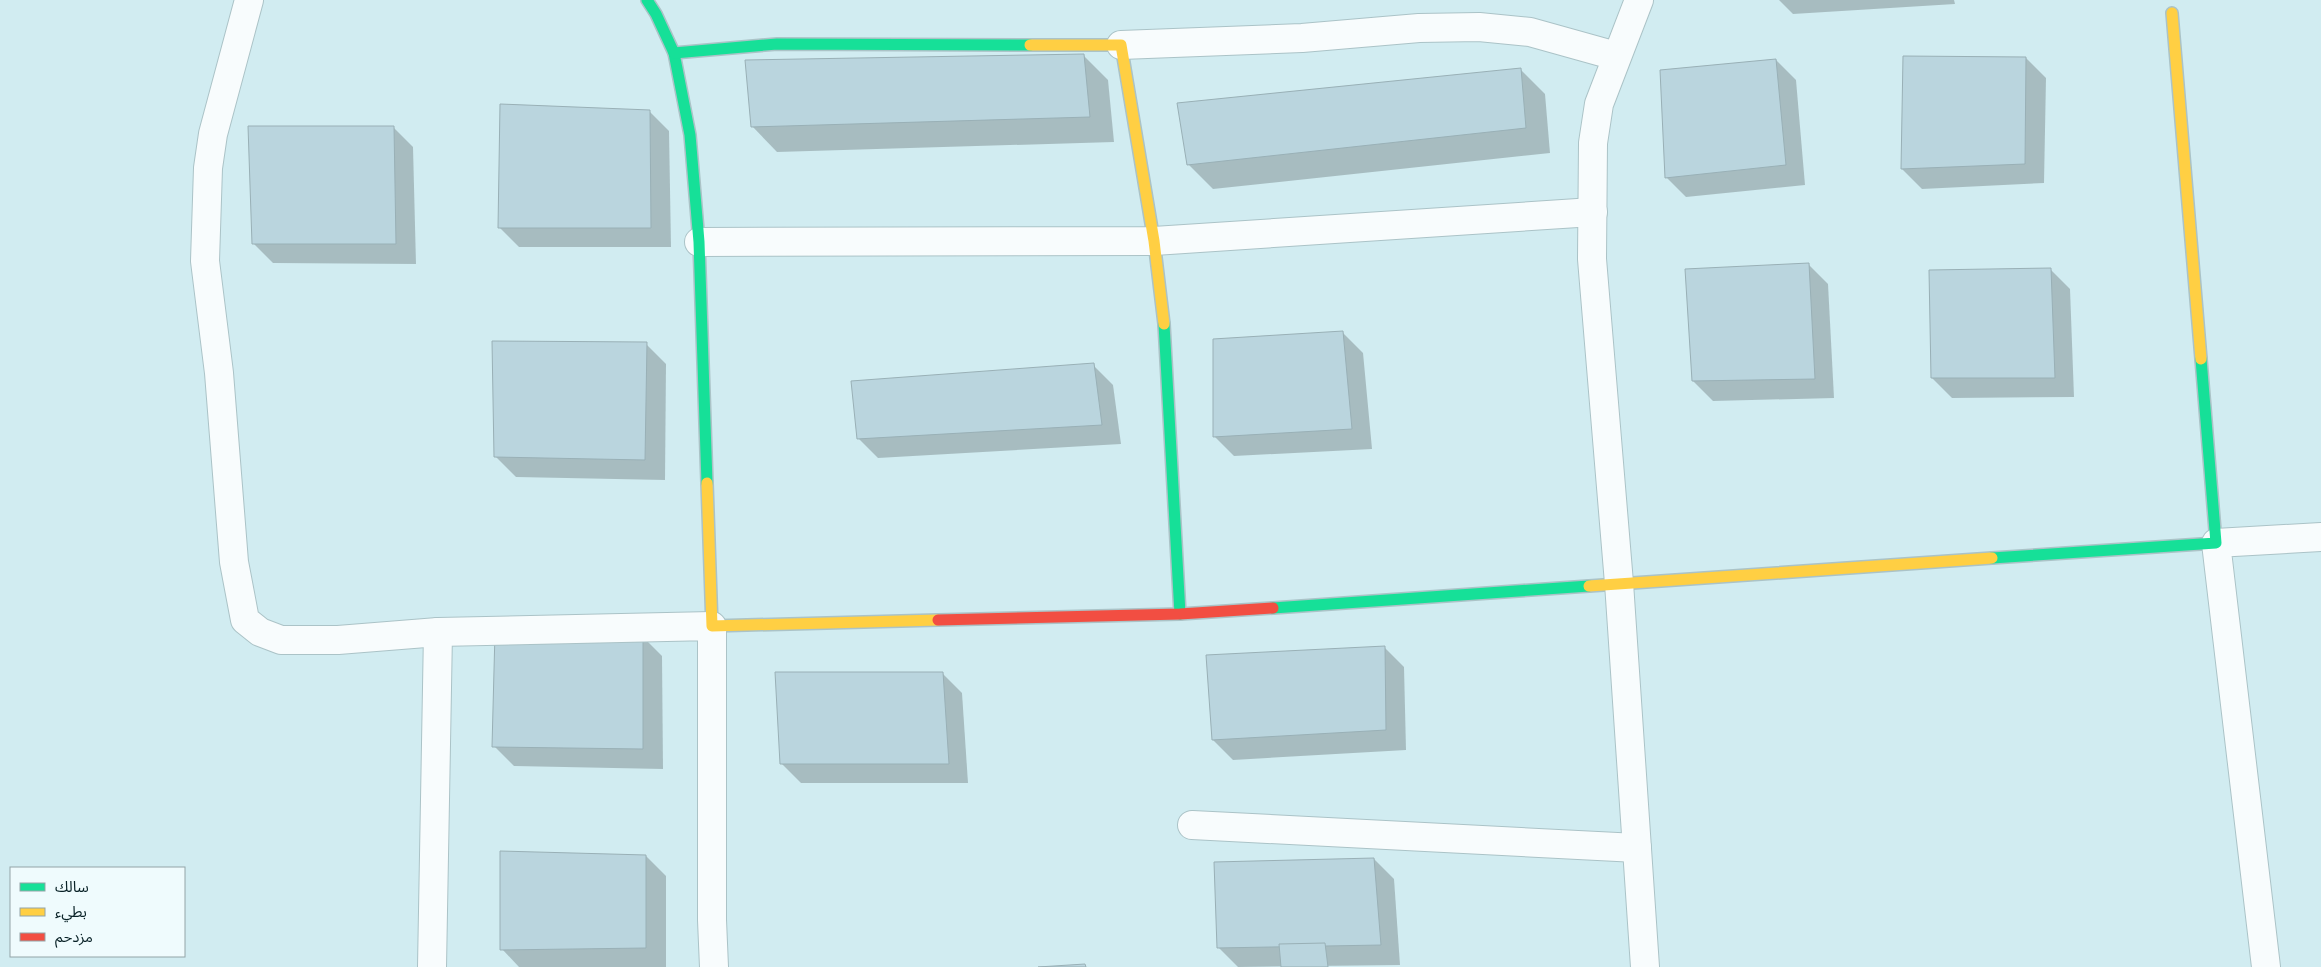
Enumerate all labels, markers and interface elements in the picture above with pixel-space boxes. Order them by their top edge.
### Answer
legend [10,867,185,957]
text: سالك [55,876,89,896]
text: بطيء [55,901,87,923]
text: مزدحم [55,926,93,948]

